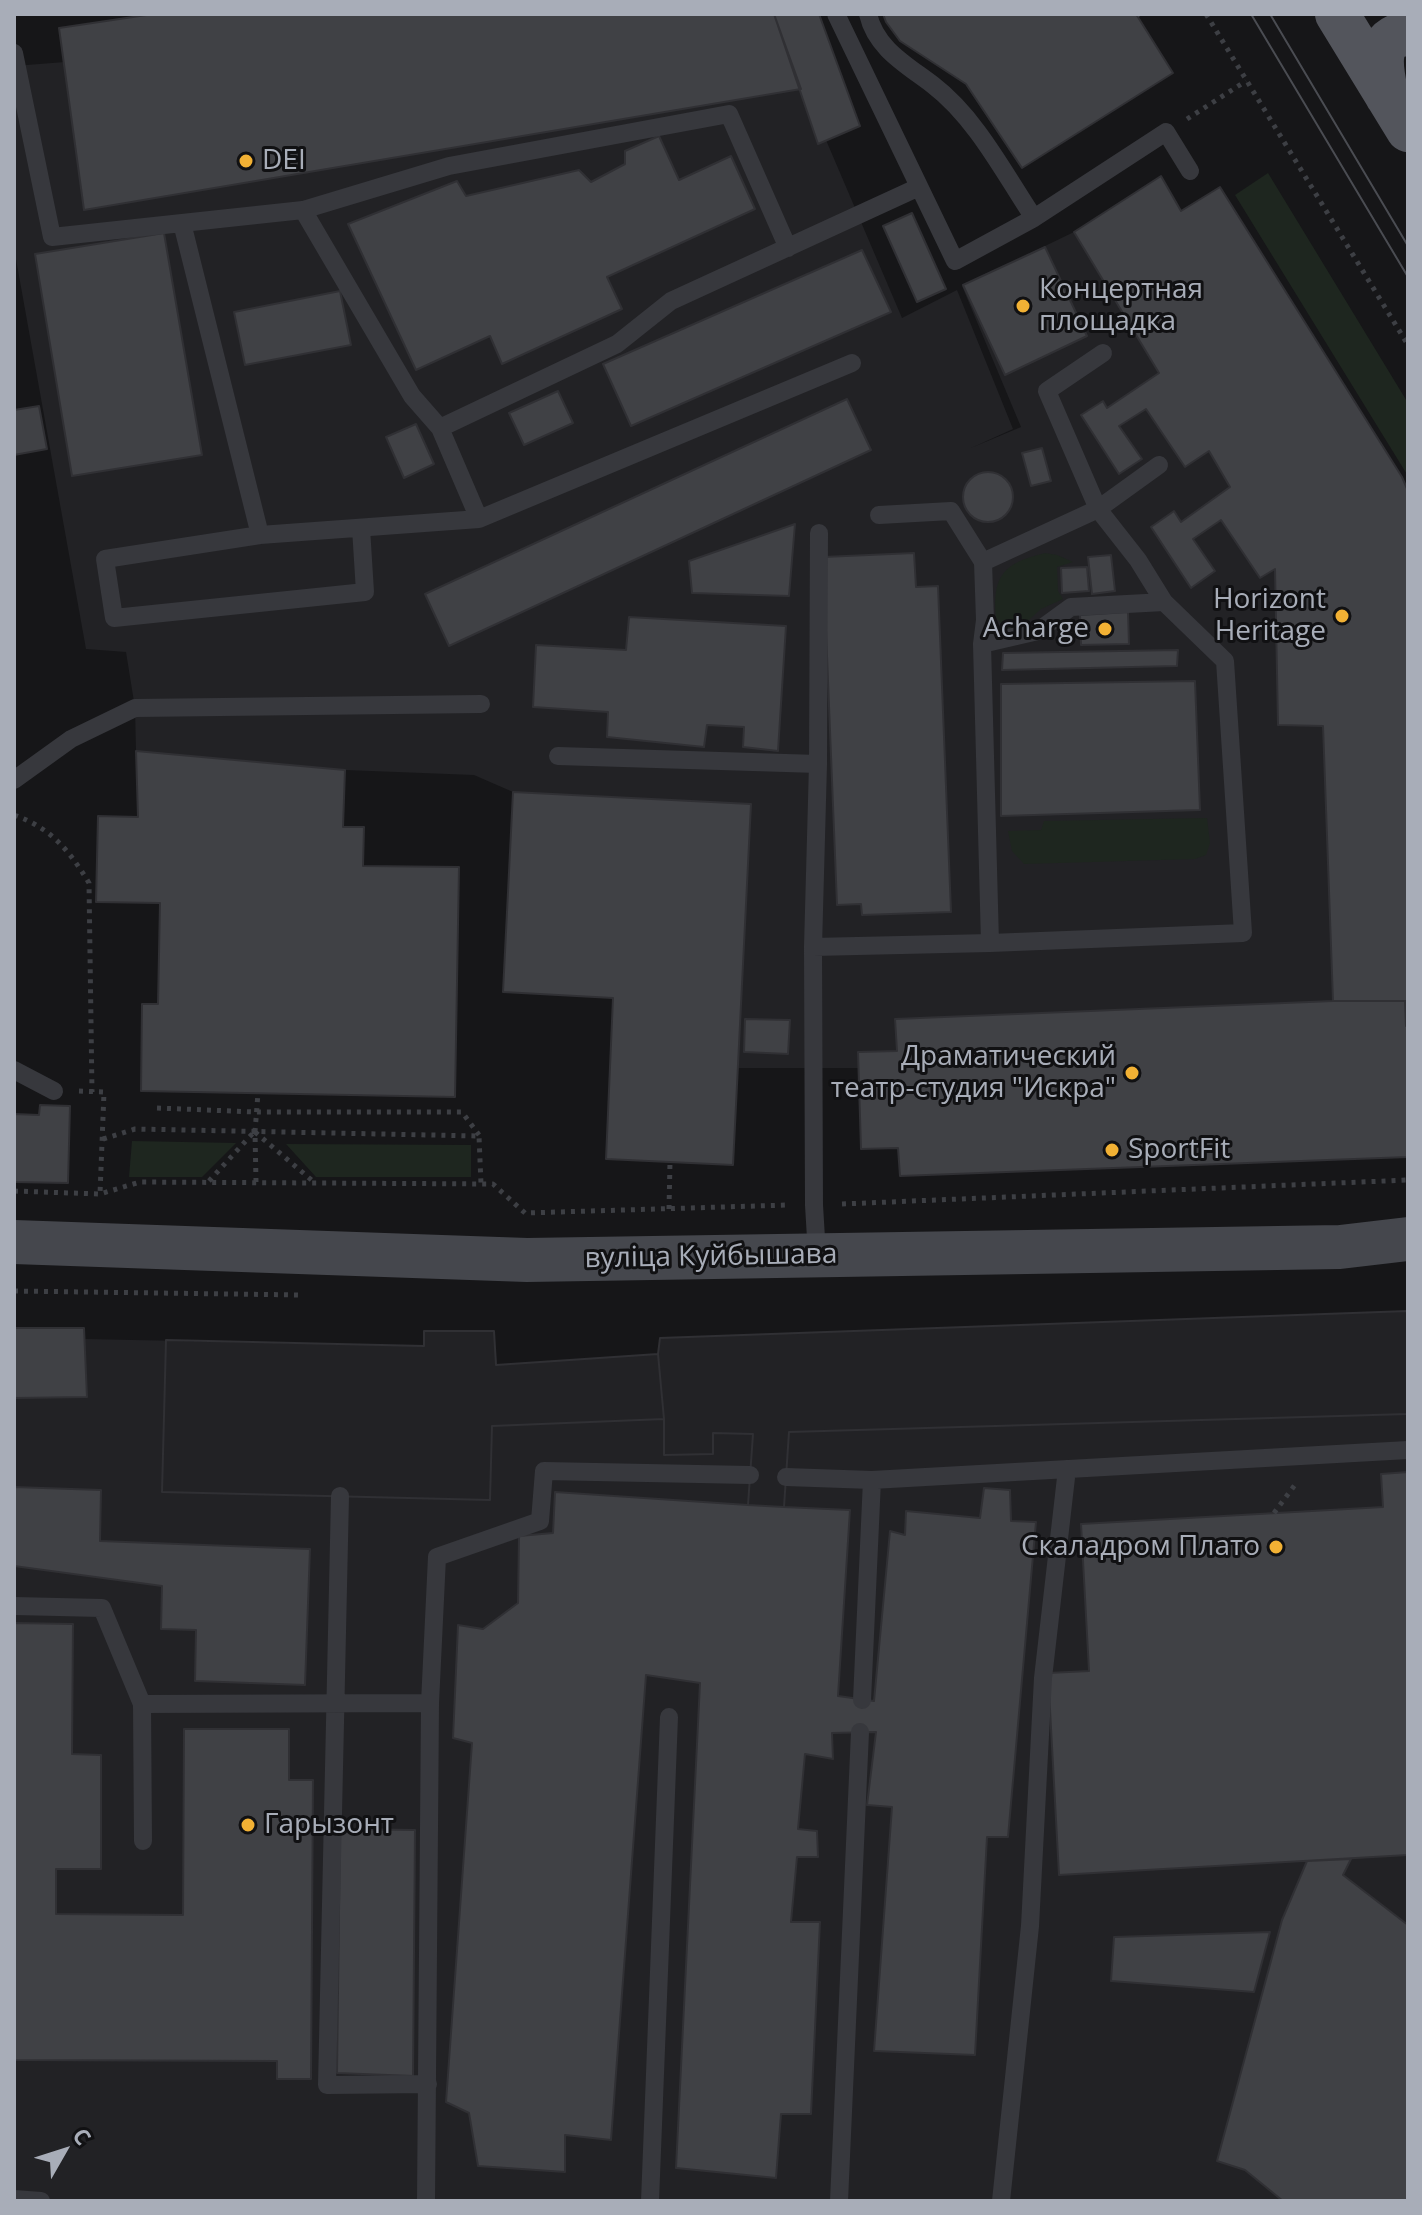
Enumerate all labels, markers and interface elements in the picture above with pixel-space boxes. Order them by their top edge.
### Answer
place label: DEI [262,144,306,178]
marker: DEI [237,152,255,170]
place label: Концертная площадка [1039,273,1203,339]
marker: Концертная площадка [1014,297,1032,315]
place label: Horizont Heritage [1213,583,1326,649]
marker: Horizont Heritage [1333,607,1351,625]
place label: Acharge [983,612,1089,646]
marker: Acharge [1096,620,1114,638]
place label: Драматический театр-студия "Искра" [831,1040,1116,1106]
marker: Драматический театр-студия "Искра" [1123,1064,1141,1082]
place label: SportFit [1128,1133,1230,1167]
marker: SportFit [1103,1141,1121,1159]
street label: вуліца Куйбышава [584,1238,838,1276]
place label: Скаладром Плато [1021,1530,1260,1564]
marker: Скаладром Плато [1267,1538,1285,1556]
place label: Гарызонт [264,1808,394,1842]
marker: Гарызонт [239,1816,257,1834]
north arrow [24,2111,104,2191]
text: С [67,2121,99,2151]

